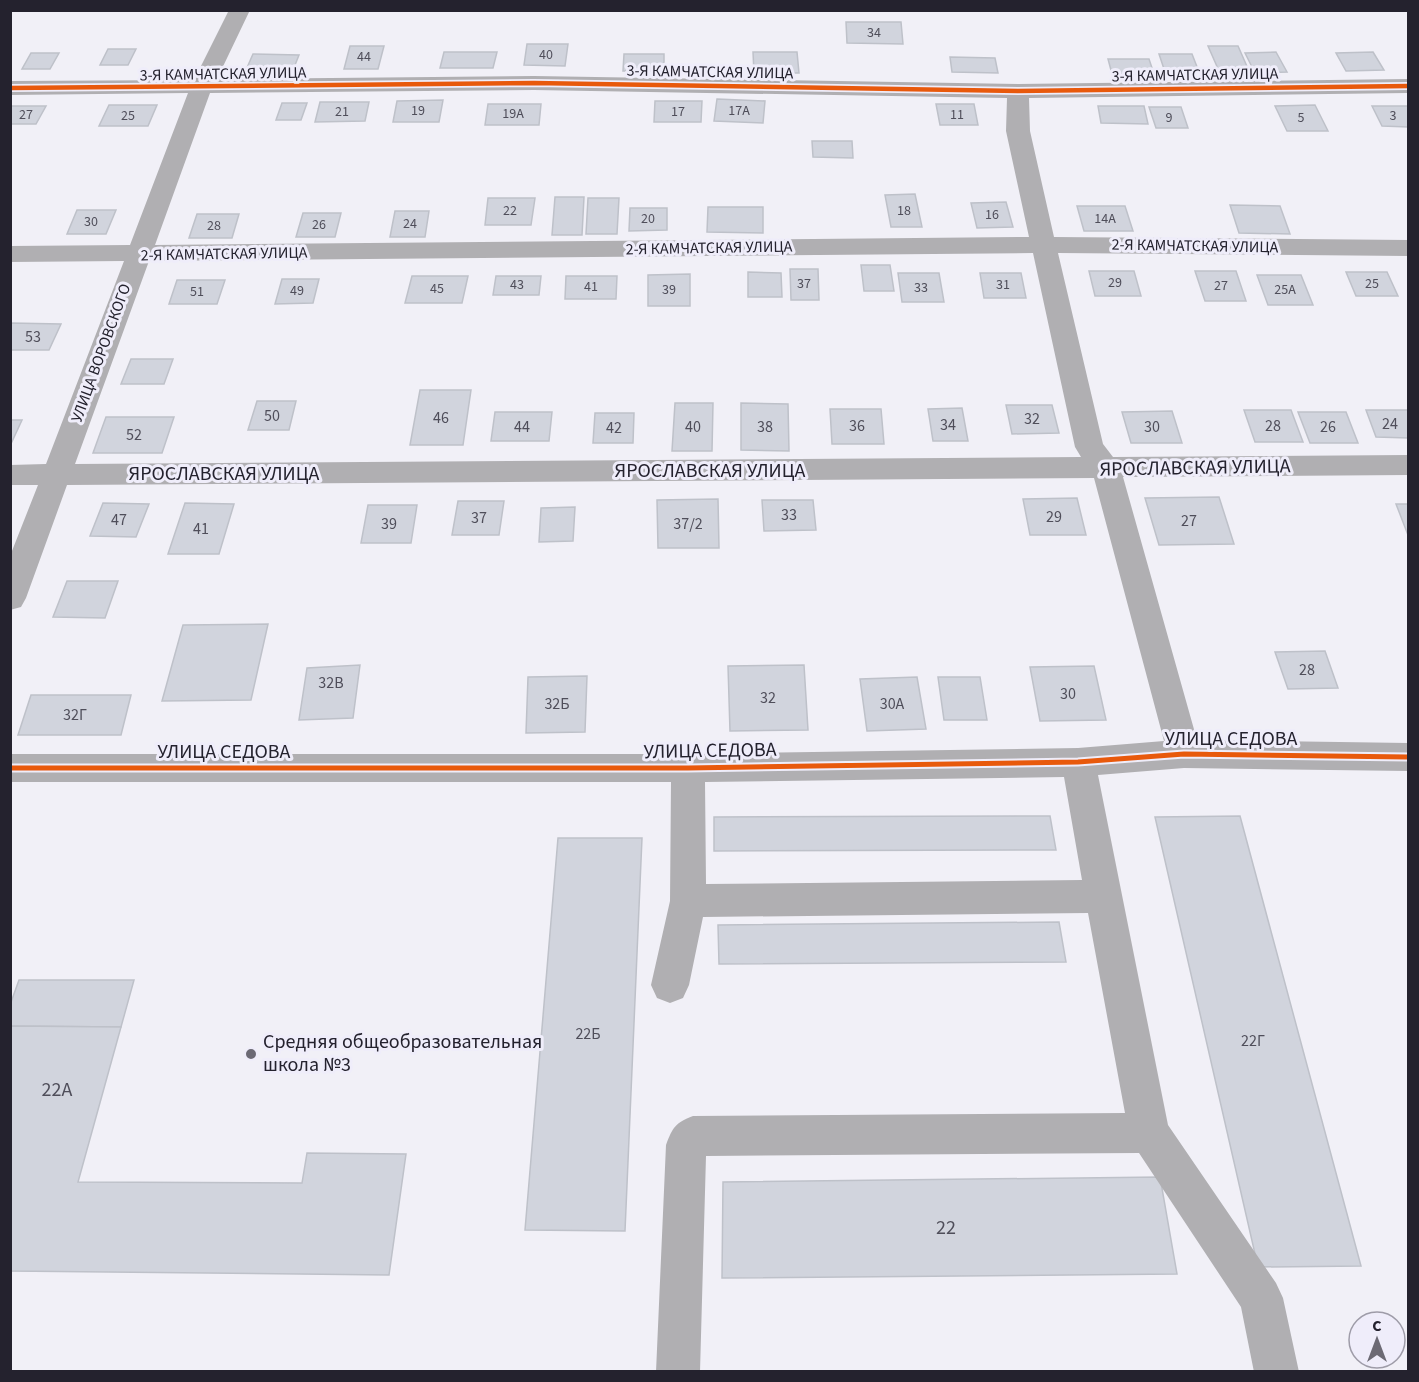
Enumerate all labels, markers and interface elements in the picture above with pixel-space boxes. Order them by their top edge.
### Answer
house number: 34 [867,23,881,43]
house number: 40 [539,45,553,65]
house number: 44 [357,47,371,67]
street label: 3-Я КАМЧАТСКАЯ УЛИЦА [626,60,794,84]
street label: 3-Я КАМЧАТСКАЯ УЛИЦА [139,62,307,86]
street label: 3-Я КАМЧАТСКАЯ УЛИЦА [1111,63,1279,87]
house number: 19 [411,101,425,121]
house number: 17А [728,101,750,121]
house number: 21 [335,102,349,122]
house number: 17 [671,102,685,122]
house number: 19А [502,104,524,124]
house number: 27 [19,105,33,125]
house number: 11 [950,105,964,125]
house number: 25 [121,106,135,126]
house number: 3 [1390,106,1397,126]
house number: 9 [1166,108,1173,128]
house number: 5 [1298,108,1305,128]
house number: 22 [503,201,517,221]
house number: 18 [897,201,911,221]
house number: 16 [985,205,999,225]
house number: 20 [641,209,655,229]
house number: 14А [1094,209,1116,229]
house number: 30 [84,212,98,232]
house number: 24 [403,214,417,234]
house number: 26 [312,215,326,235]
house number: 28 [207,216,221,236]
street label: 2-Я КАМЧАТСКАЯ УЛИЦА [1111,234,1279,258]
street label: 2-Я КАМЧАТСКАЯ УЛИЦА [625,236,793,260]
street label: 2-Я КАМЧАТСКАЯ УЛИЦА [140,242,308,266]
house number: 29 [1108,273,1122,293]
house number: 37 [797,274,811,294]
house number: 25 [1365,274,1379,294]
house number: 43 [510,275,524,295]
house number: 31 [996,275,1010,295]
house number: 27 [1214,276,1228,296]
house number: 41 [584,277,598,297]
house number: 33 [914,278,928,298]
house number: 45 [430,279,444,299]
house number: 39 [662,280,676,300]
house number: 25А [1274,280,1296,300]
street label: УЛИЦА ВОРОВСКОГО [66,281,136,425]
house number: 49 [290,281,304,301]
house number: 51 [190,282,204,302]
house number: 53 [25,326,41,348]
house number: 50 [264,405,280,427]
house number: 46 [433,407,449,429]
house number: 32 [1024,408,1040,430]
house number: 24 [1382,413,1398,435]
house number: 34 [940,414,956,436]
house number: 36 [849,415,865,437]
house number: 28 [1265,415,1281,437]
house number: 44 [514,416,530,438]
house number: 40 [685,416,701,438]
house number: 38 [757,416,773,438]
house number: 30 [1144,416,1160,438]
house number: 26 [1320,416,1336,438]
house number: 42 [606,417,622,439]
house number: 52 [126,424,142,446]
street label: ЯРОСЛАВСКАЯ УЛИЦА [1099,452,1291,484]
street label: ЯРОСЛАВСКАЯ УЛИЦА [615,457,806,485]
street label: ЯРОСЛАВСКАЯ УЛИЦА [129,460,320,488]
house number: 33 [781,504,797,526]
house number: 29 [1046,506,1062,528]
house number: 37 [471,507,487,529]
house number: 47 [111,509,127,531]
house number: 27 [1181,510,1197,532]
house number: 39 [381,513,397,535]
house number: 37/2 [673,513,703,535]
house number: 41 [193,518,209,540]
house number: 28 [1299,659,1315,681]
house number: 32В [318,672,344,694]
house number: 30 [1060,683,1076,705]
house number: 32 [760,687,776,709]
house number: 32Б [544,693,570,715]
house number: 30А [880,693,905,715]
house number: 32Г [63,704,87,726]
street label: УЛИЦА СЕДОВА [1165,725,1298,753]
street label: УЛИЦА СЕДОВА [643,736,777,766]
street label: УЛИЦА СЕДОВА [158,738,291,766]
house number: 22Б [575,1023,601,1045]
place label: Средняя общеобразовательная школа №3 [263,1028,542,1079]
house number: 22Г [1241,1030,1265,1052]
marker: Средняя общеобразовательная школа №3 [244,1047,258,1061]
house number: 22А [42,1076,72,1104]
house number: 22 [936,1214,956,1242]
north arrow [1347,1310,1407,1370]
text: С [1372,1315,1382,1337]

